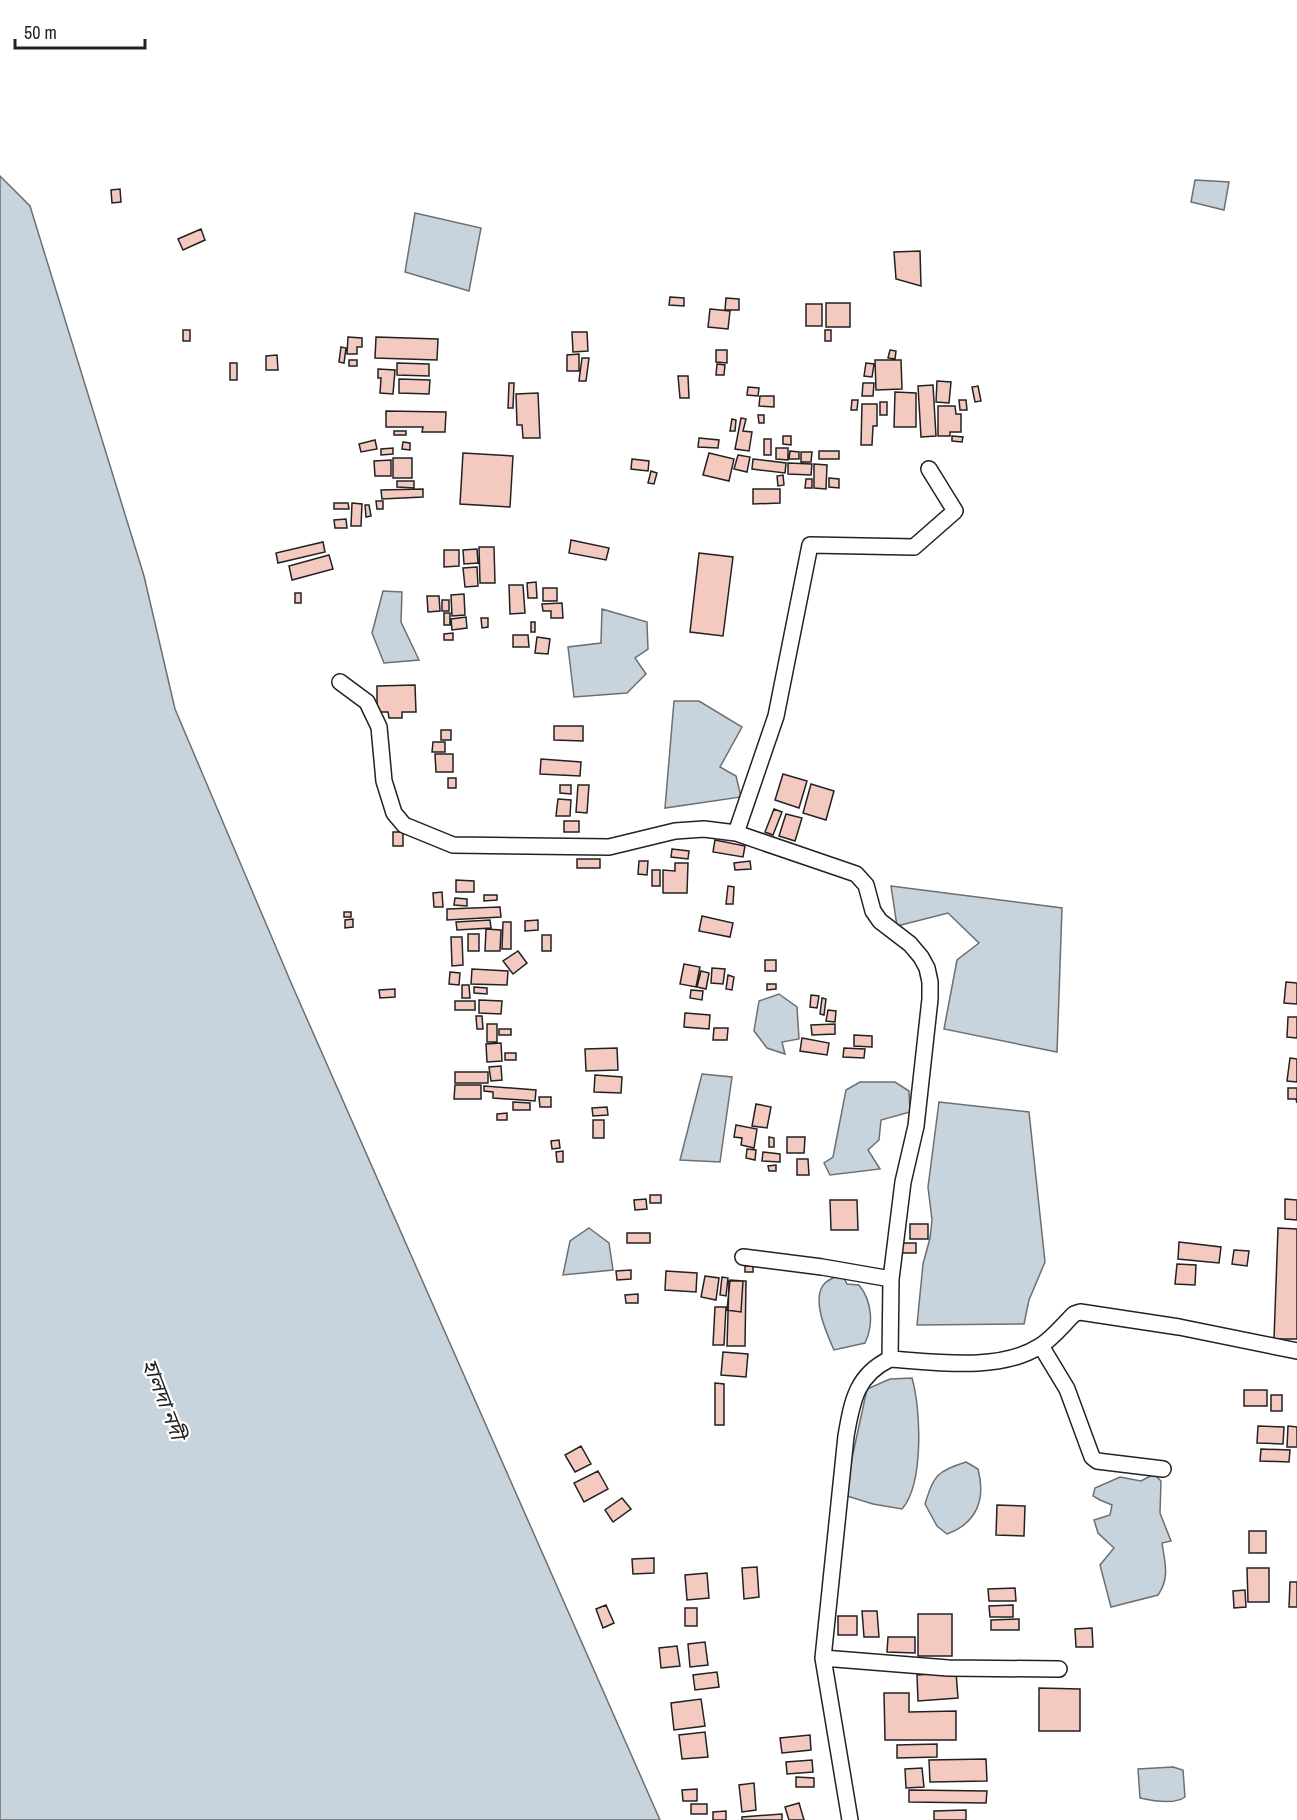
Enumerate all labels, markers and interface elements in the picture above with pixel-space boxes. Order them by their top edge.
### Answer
scale bar [15,12,146,50]
text: 50 m [24,20,57,45]
water label: হালদা নদী [135,1355,194,1448]

